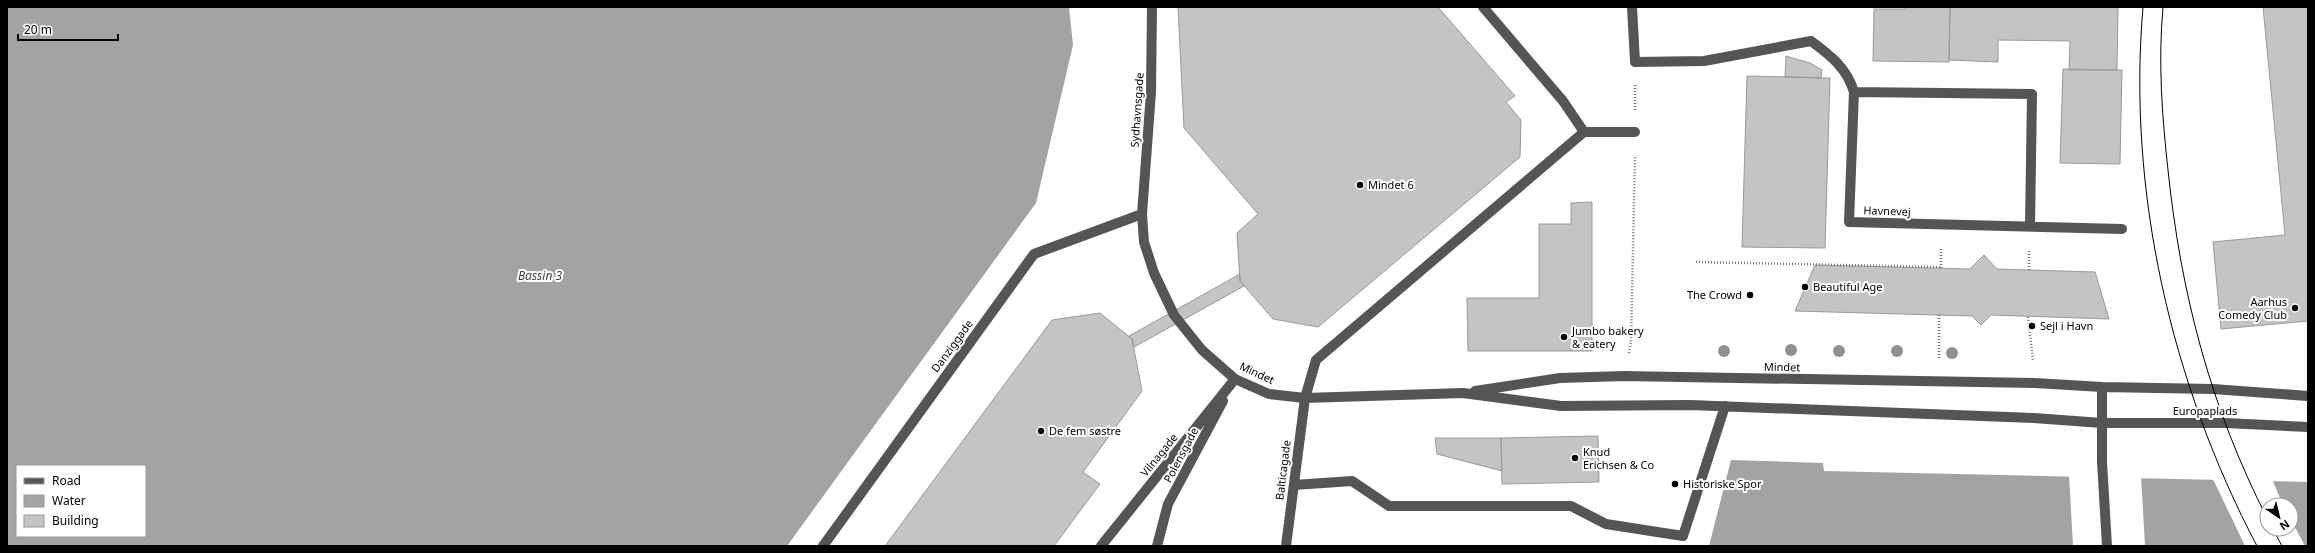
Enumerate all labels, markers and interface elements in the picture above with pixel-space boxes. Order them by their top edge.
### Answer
scale bar [18,16,118,42]
text: 20 m [24,21,52,38]
street label: Sydhavnsgade [1126,72,1147,148]
place label: Mindet 6 [1368,177,1414,192]
marker: Mindet 6 [1355,180,1365,190]
street label: Havnevej [1863,202,1911,219]
water label: Bassin 3 [518,267,562,284]
place label: Beautiful Age [1813,279,1882,294]
marker: Beautiful Age [1800,282,1810,292]
place label: The Crowd [1687,287,1742,302]
marker: The Crowd [1745,290,1755,300]
place label: Aarhus Comedy Club [2218,294,2287,322]
marker: Aarhus Comedy Club [2290,303,2300,313]
street label: Danziggade [927,316,976,375]
place label: Sejl i Havn [2040,318,2093,333]
marker: Sejl i Havn [2027,321,2037,331]
place label: Jumbo bakery & eatery [1571,323,1644,351]
marker: Jumbo bakery & eatery [1559,332,1569,342]
street label: Mindet [1237,358,1277,387]
street label: Mindet [1764,359,1800,374]
street label: Europaplads [2173,403,2237,418]
place label: De fem søstre [1049,423,1121,438]
street label: Polensgade [1160,425,1201,485]
marker: De fem søstre [1036,426,1046,436]
street label: Vilnagade [1137,430,1181,479]
street label: Balticagade [1271,439,1294,501]
place label: Knud Erichsen & Co [1583,444,1655,472]
marker: Knud Erichsen & Co [1570,453,1580,463]
legend [16,465,146,537]
text: Road [52,472,81,489]
place label: Historiske Spor [1683,476,1762,491]
marker: Historiske Spor [1670,479,1680,489]
text: Water [52,492,86,509]
north arrow [2259,497,2299,537]
text: Building [52,512,99,529]
text: N [2277,517,2293,534]

